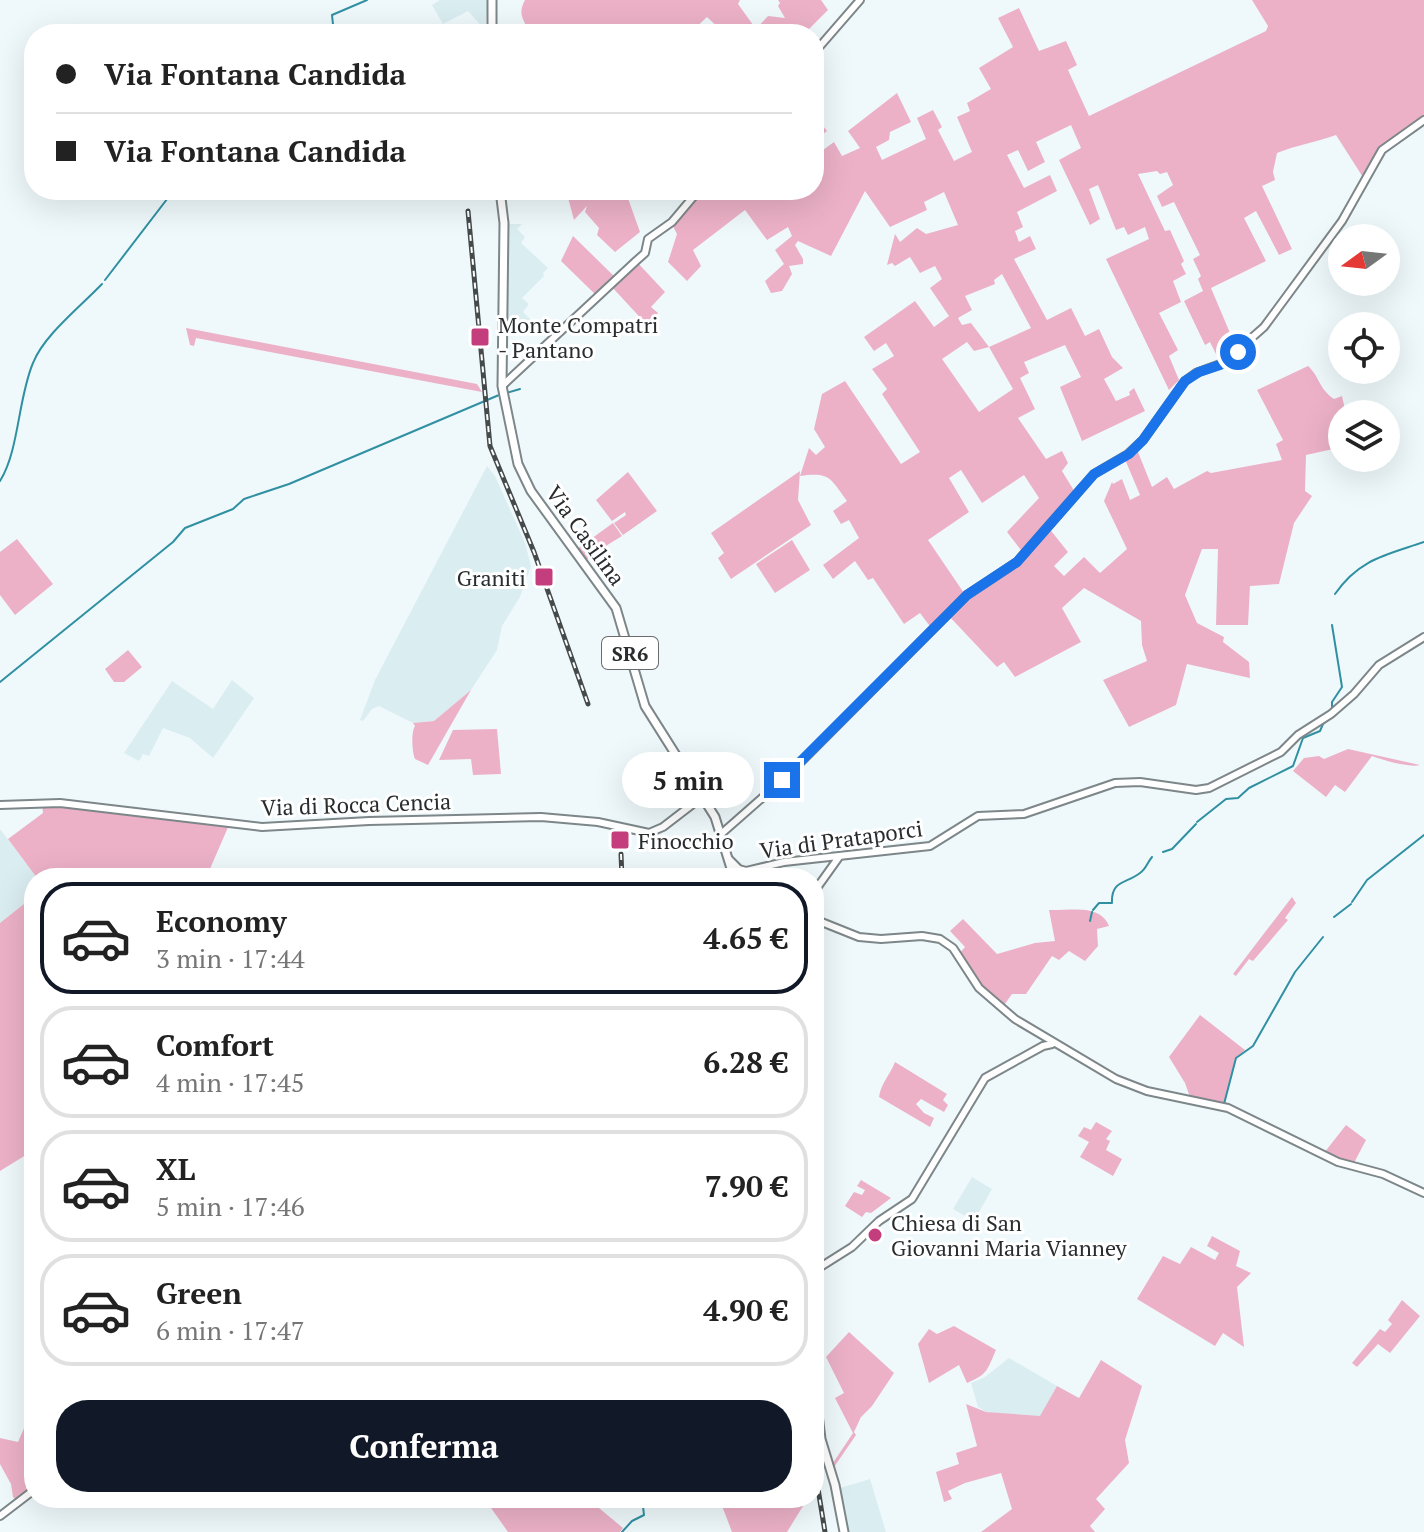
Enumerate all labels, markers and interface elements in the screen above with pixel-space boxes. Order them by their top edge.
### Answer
text: Via Fontana Candida [104,54,406,94]
text: Via Fontana Candida [104,131,406,171]
north arrow [1328,224,1400,296]
map controls [1328,224,1400,472]
place label: Monte Compatri - Pantano [498,310,658,364]
button: locate [1328,312,1400,384]
marker: Monte Compatri - Pantano [469,326,491,348]
route start [1220,334,1256,370]
button: layers [1328,400,1400,472]
street label: Via Casilina [540,479,632,591]
place label: Graniti [457,563,526,592]
marker: Graniti [533,566,555,588]
road number: SR6 [602,637,658,669]
callout: 5 min [622,752,754,808]
route end [764,762,800,798]
text: 5 min [652,763,724,797]
street label: Via di Rocca Cencia [260,786,452,822]
street label: Via di Prataporci [758,813,924,865]
place label: Finocchio [638,826,734,855]
marker: Finocchio [609,829,631,851]
text: Economy [156,901,287,941]
icon: car [60,902,132,974]
text: 4.65 € [703,918,788,958]
text: 3 min · 17:44 [156,941,305,975]
text: Comfort [156,1025,274,1065]
icon: car [60,1026,132,1098]
text: 6.28 € [703,1042,788,1082]
text: 4 min · 17:45 [156,1065,305,1099]
text: XL [156,1149,195,1189]
icon: car [60,1150,132,1222]
text: 7.90 € [705,1166,788,1206]
text: 5 min · 17:46 [156,1189,305,1223]
place label: Chiesa di San Giovanni Maria Vianney [891,1208,1128,1262]
marker: Chiesa di San Giovanni Maria Vianney [866,1226,884,1244]
text: Green [156,1273,242,1313]
icon: car [60,1274,132,1346]
text: 4.90 € [703,1290,788,1330]
text: 6 min · 17:47 [156,1313,305,1347]
button: Conferma [56,1400,792,1492]

